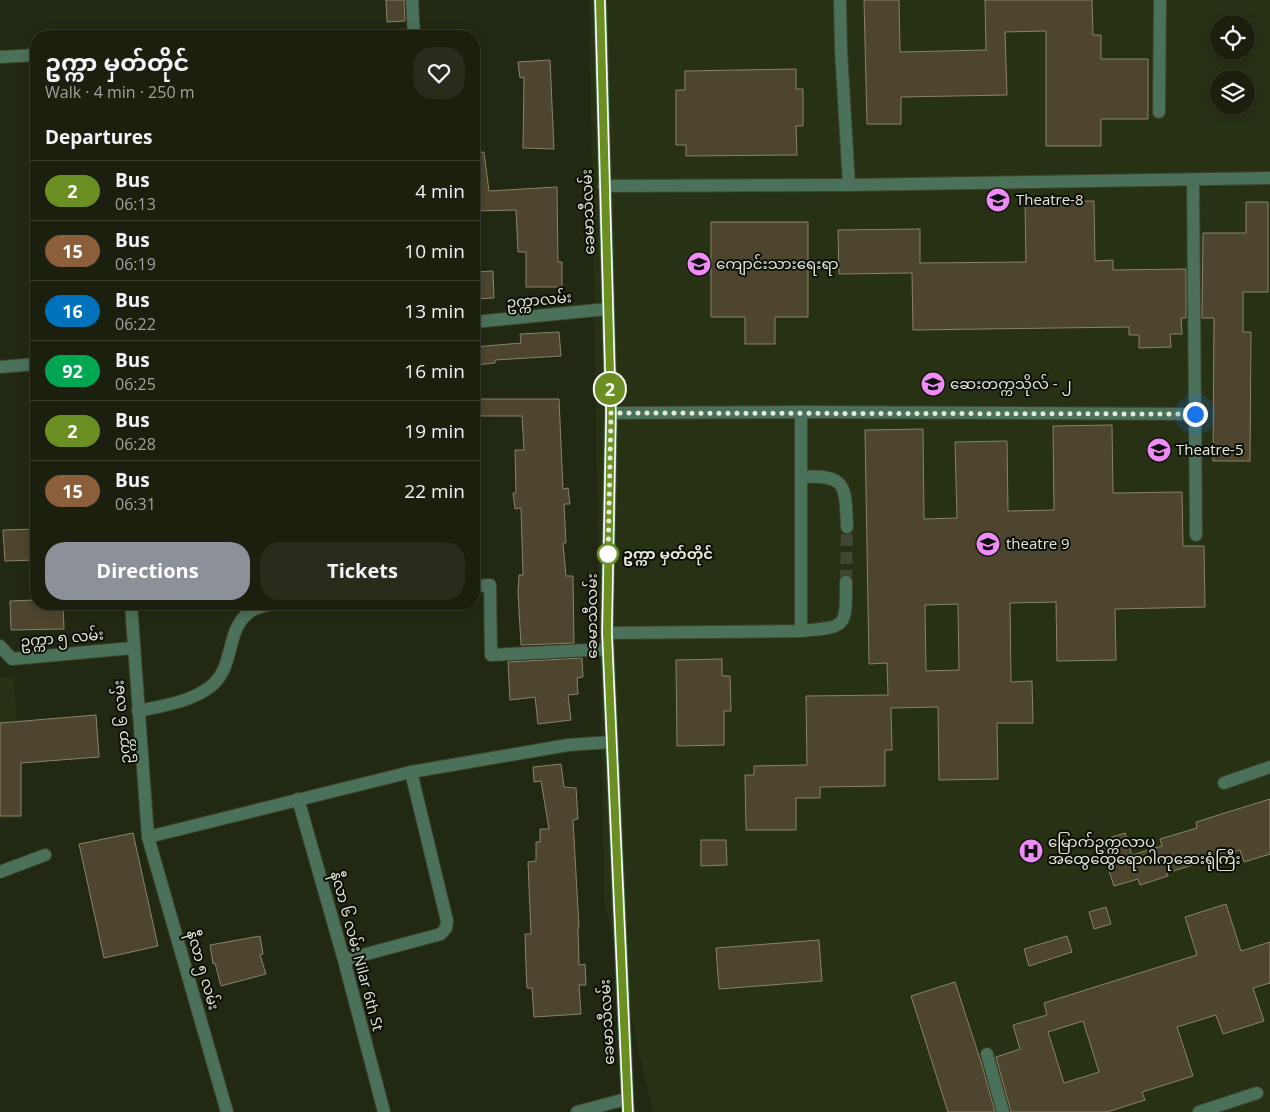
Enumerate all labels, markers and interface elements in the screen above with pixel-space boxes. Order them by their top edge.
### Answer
map controls [1210,15,1255,115]
button: locate [1210,15,1255,60]
text: ဥက္ကာ မှတ်တိုင် [45,45,189,78]
button: heart [413,47,465,99]
button: layers [1210,70,1255,115]
text: Walk · 4 min · 250 m [45,81,195,103]
text: Departures [45,124,152,150]
text: Bus [115,167,150,193]
street label: ခေမာသီလမ်း [576,169,598,255]
text: 4 min [415,178,465,204]
text: 2 [67,179,78,203]
school or university icon: Theatre-8 [985,187,1011,213]
place label: Theatre-8 [1016,189,1084,209]
text: 06:13 [115,193,156,215]
text: Bus [115,227,150,253]
text: 10 min [404,238,465,264]
text: 15 [62,239,83,263]
school or university icon: ကျောင်းသားရေးရာ [686,251,712,277]
text: 06:19 [115,253,156,275]
place label: ကျောင်းသားရေးရာ [716,253,839,276]
street label: ဥက္ကာလမ်း [505,286,573,315]
text: Bus [115,287,150,313]
text: 13 min [404,298,465,324]
text: 16 [62,299,83,323]
text: 06:22 [115,313,156,335]
text: Bus [115,347,150,373]
text: 16 min [404,358,465,384]
text: 92 [62,359,83,383]
school or university icon: ဆေးတက္ကသိုလ် - ၂ [920,371,946,397]
text: 06:25 [115,373,156,395]
line badge: 2 [594,373,626,405]
place label: ဆေးတက္ကသိုလ် - ၂ [950,373,1072,396]
text: 2 [605,377,615,401]
your location [1183,402,1208,427]
text: Bus [115,407,150,433]
text: 19 min [404,418,465,444]
text: 2 [67,419,78,443]
text: 06:28 [115,433,156,455]
school or university icon: Theatre-5 [1146,437,1172,463]
place label: Theatre-5 [1176,439,1244,459]
text: Bus [115,467,150,493]
text: 22 min [404,478,465,504]
text: 15 [62,479,83,503]
text: 06:31 [115,493,156,515]
school or university icon: theatre 9 [975,531,1001,557]
place label: theatre 9 [1006,533,1070,553]
button: Directions [45,542,250,600]
button: Tickets [260,542,465,600]
marker: ဥက္ကာ မှတ်တိုင် [597,543,619,565]
place label: ဥက္ကာ မှတ်တိုင် [623,543,713,566]
street label: ခေမာသီလမ်း [581,573,601,659]
street label: ဥက္ကာ ၅ လမ်း [19,623,105,654]
street label: ဥက္ကာ ၆ လမ်း [107,679,138,765]
place label: မြောက်ဥက္ကလာပ အထွေထွေရောဂါကုဆေးရုံကြီး [1048,831,1241,871]
hospital icon: မြောက်ဥက္ကလာပ အထွေထွေရောဂါကုဆေးရုံကြီး [1018,838,1044,864]
street label: နီလာ ၆ လမ်း Nilar 6th St [324,869,389,1034]
street label: နီလာ ၅ လမ်း [180,927,225,1013]
street label: ခေမာသီလမ်း [594,979,618,1065]

